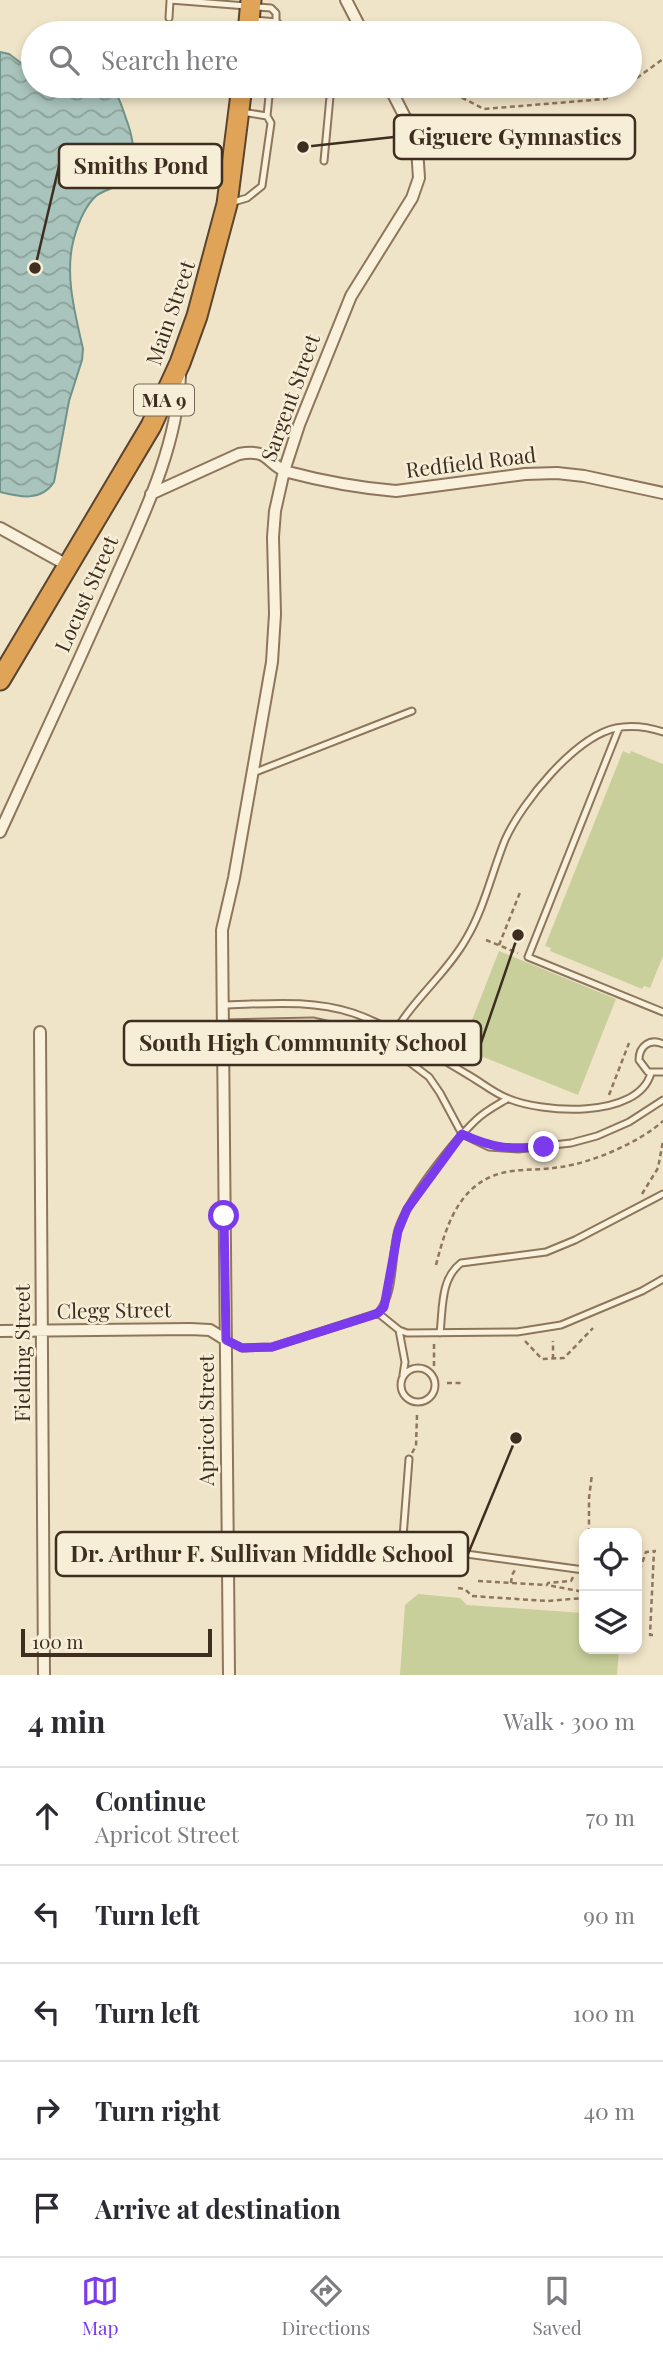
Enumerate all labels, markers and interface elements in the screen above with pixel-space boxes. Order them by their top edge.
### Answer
search box [21,21,642,98]
icon: search [45,41,83,79]
text: Search here [101,42,238,77]
callout: Giguere Gymnastics [394,115,635,159]
text: Giguere Gymnastics [408,120,622,151]
callout: Smiths Pond [59,144,222,188]
text: Smiths Pond [74,149,209,180]
street label: Main Street [138,256,200,368]
street label: Sargent Street [253,329,325,465]
road number: MA 9 [134,384,194,416]
street label: Redfield Road [404,439,538,483]
street label: Locust Street [47,530,123,656]
callout: South High Community School [124,1021,481,1065]
text: South High Community School [139,1026,467,1057]
route end [528,1131,559,1162]
route start [208,1200,239,1231]
street label: Fielding Street [7,1283,35,1422]
street label: Clegg Street [56,1294,172,1324]
street label: Apricot Street [191,1354,219,1487]
map controls [579,1528,642,1654]
button: locate [579,1528,642,1591]
callout: Dr. Arthur F. Sullivan Middle School [56,1532,468,1576]
text: Dr. Arthur F. Sullivan Middle School [70,1537,454,1568]
button: layers [579,1591,642,1654]
scale bar [21,1626,212,1658]
text: 100 m [32,1628,83,1654]
text: 4 min [28,1701,106,1741]
text: Walk · 300 m [503,1705,635,1736]
text: Continue [95,1783,206,1818]
icon: ahead [28,1797,66,1835]
text: 70 m [586,1801,635,1832]
text: Apricot Street [95,1818,239,1849]
icon: left [28,1895,66,1933]
text: Turn left [95,1897,200,1932]
text: 90 m [583,1899,635,1930]
icon: left [28,1993,66,2031]
text: Turn left [95,1995,200,2030]
text: 100 m [573,1997,635,2028]
icon: right [28,2091,66,2129]
text: Turn right [95,2093,221,2128]
text: 40 m [584,2095,635,2126]
icon: arrive [28,2189,66,2227]
text: Arrive at destination [95,2191,341,2226]
tab: Map [81,2272,119,2340]
tab: Directions [281,2272,370,2340]
tab: Saved [532,2272,582,2340]

